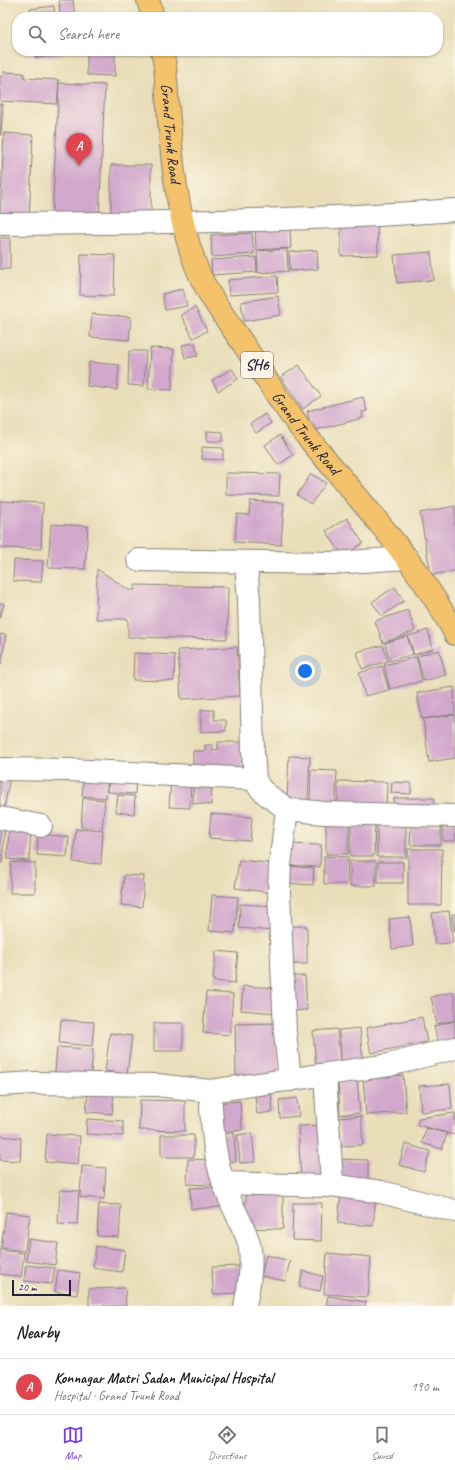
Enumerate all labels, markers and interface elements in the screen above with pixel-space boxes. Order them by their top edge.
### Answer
search box [12,12,443,56]
icon: search [26,23,48,45]
text: Search here [58,25,119,44]
street label: Grand Trunk Road [156,83,186,187]
pin: A [66,133,92,166]
road number: SH6 [241,352,273,378]
street label: Grand Trunk Road [267,388,346,481]
your location [295,661,315,681]
scale bar [12,1278,71,1297]
text: 20 m [18,1280,37,1294]
text: Nearby [16,1322,59,1343]
text: Konnagar Matri Sadan Municipal Hospital [54,1369,273,1388]
text: A [26,1379,32,1395]
text: 190 m [411,1379,439,1395]
text: Hospital · Grand Trunk Road [54,1388,179,1404]
tab: Map [62,1424,84,1462]
tab: Directions [208,1424,247,1462]
tab: Saved [371,1424,393,1462]

